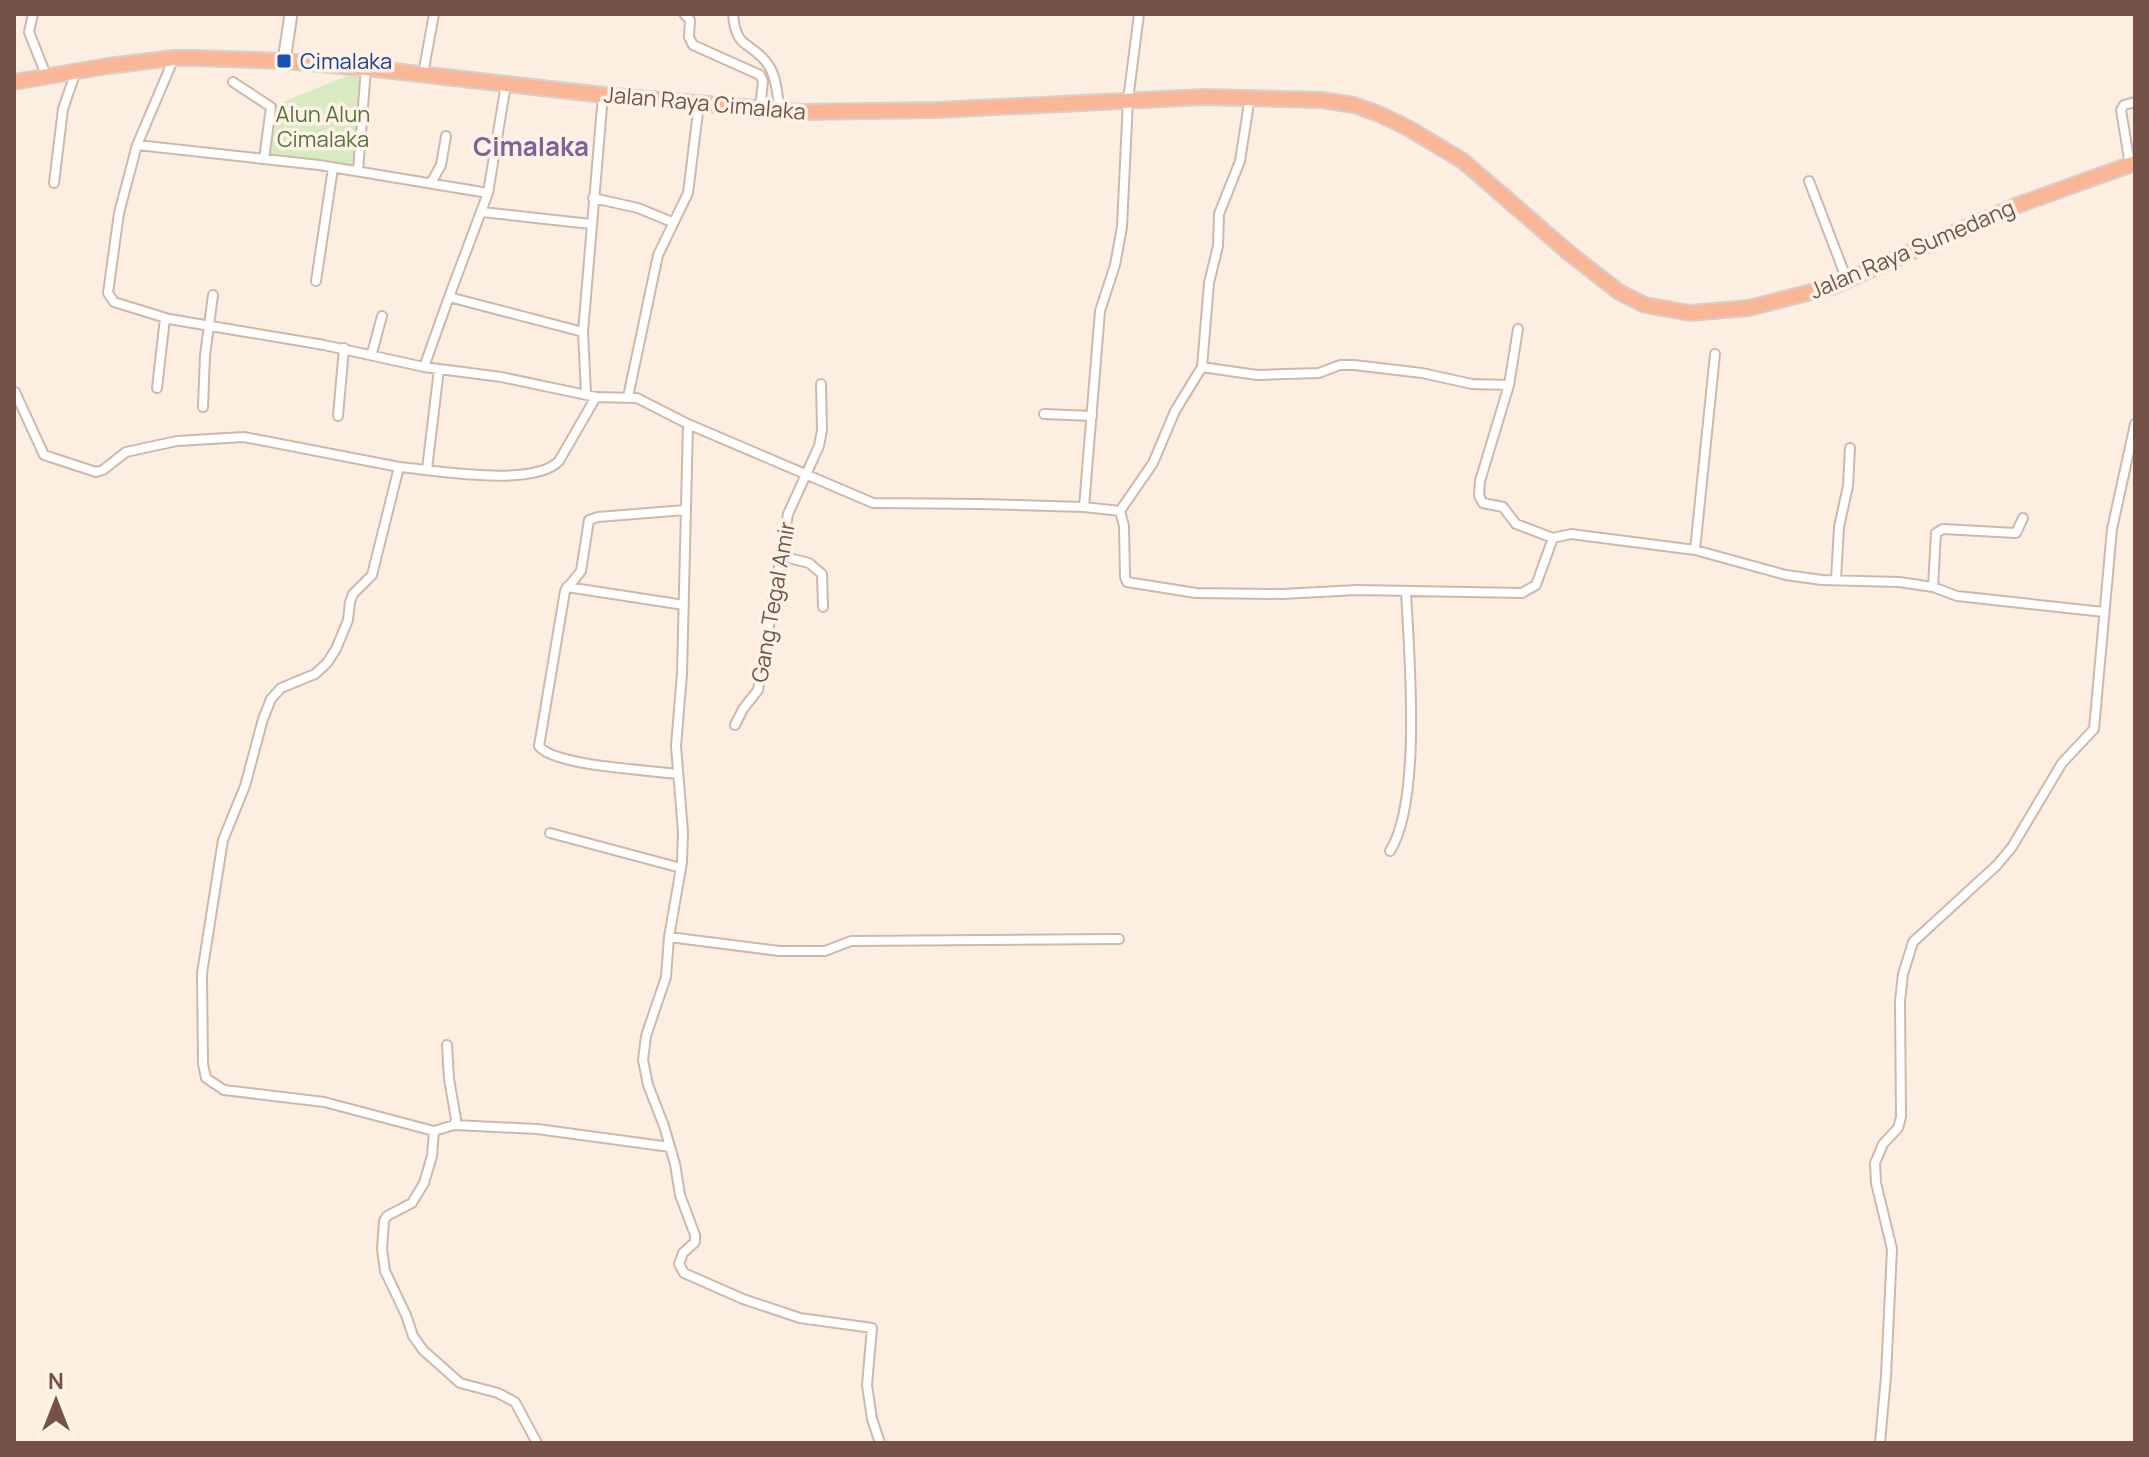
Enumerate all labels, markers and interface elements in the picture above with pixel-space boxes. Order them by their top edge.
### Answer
place label: Cimalaka [300,46,392,76]
marker: Cimalaka [275,52,293,70]
street label: Jalan Raya Cimalaka [603,79,807,127]
park label: Alun Alun Cimalaka [276,99,370,154]
district label: Cimalaka [473,128,589,164]
street label: Jalan Raya Sumedang [1805,192,2019,306]
street label: Gang Tegal Amir [744,519,802,685]
north arrow [16,1361,96,1441]
text: N [48,1366,64,1396]

